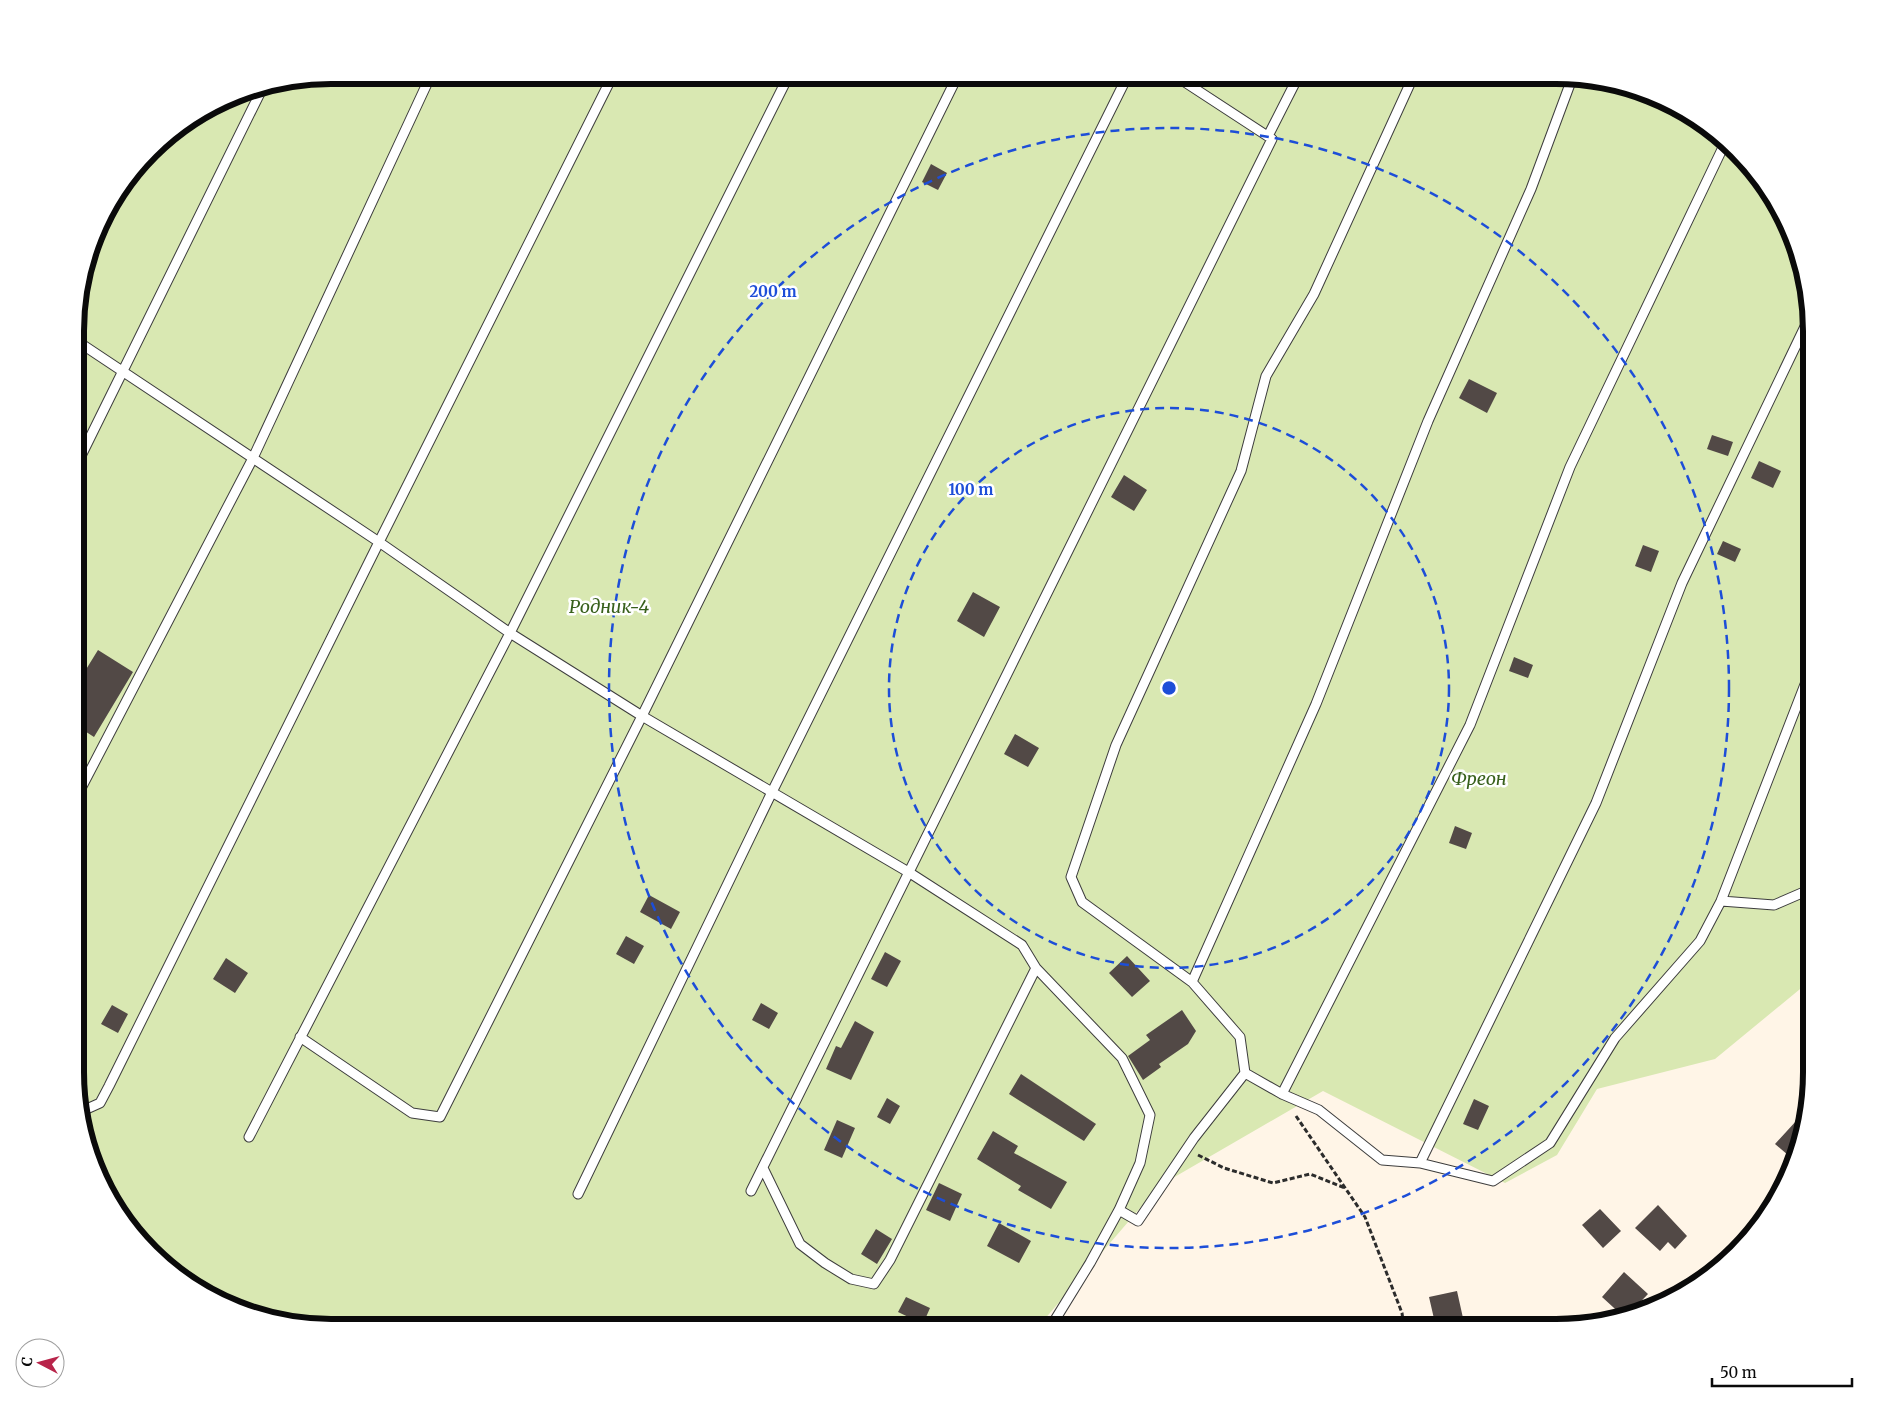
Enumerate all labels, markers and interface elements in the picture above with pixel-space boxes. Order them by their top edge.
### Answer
text: 200 m [749,282,797,301]
text: 100 m [949,480,993,499]
park label: Родник-4 [569,595,649,618]
centre of rings [1160,679,1178,697]
park label: Фреон [1452,767,1506,790]
north arrow [15,1338,65,1388]
text: С [18,1356,37,1367]
scale bar [1712,1356,1852,1388]
text: 50 m [1720,1363,1757,1382]

